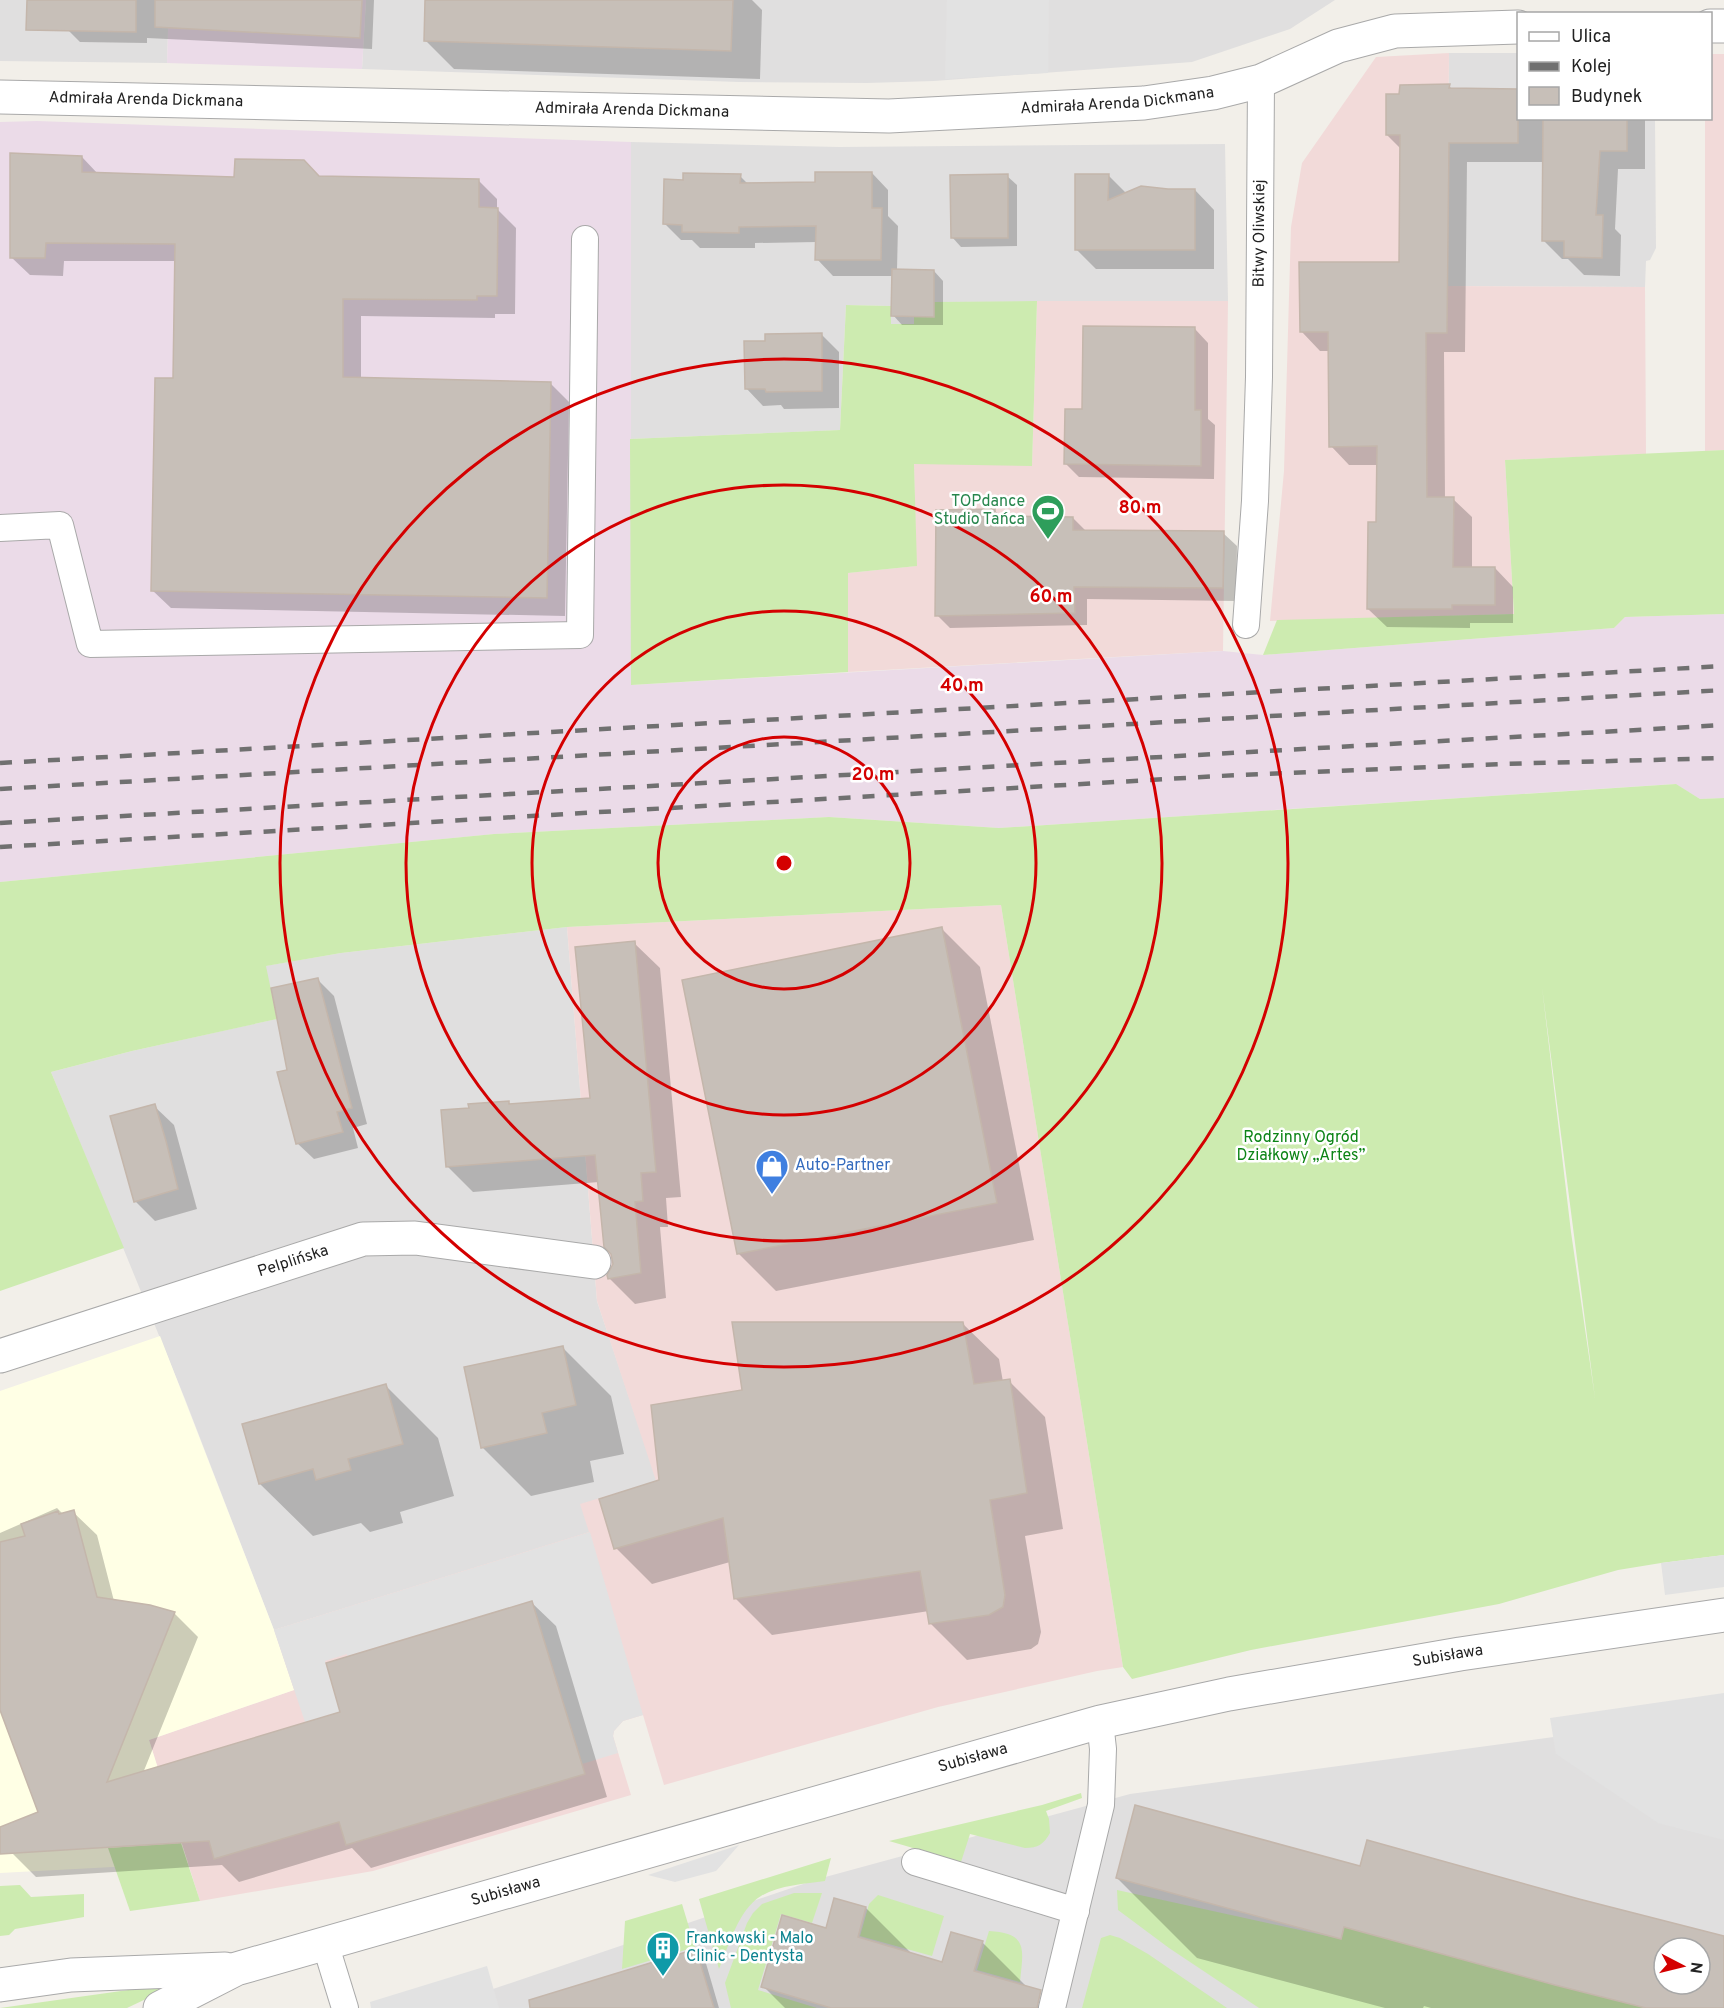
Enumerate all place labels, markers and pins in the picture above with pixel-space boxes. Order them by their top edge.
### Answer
place label: TOPdance Studio Tańca [934,492,1025,530]
sports icon: TOPdance Studio Tańca [1030,493,1066,540]
centre of rings [774,853,794,873]
shop icon: Auto-Partner [754,1148,790,1195]
place label: Auto-Partner [795,1156,890,1176]
place label: Frankowski - Malo Clinic - Dentysta [686,1929,813,1967]
building icon: Frankowski - Malo Clinic - Dentysta [645,1930,681,1977]

